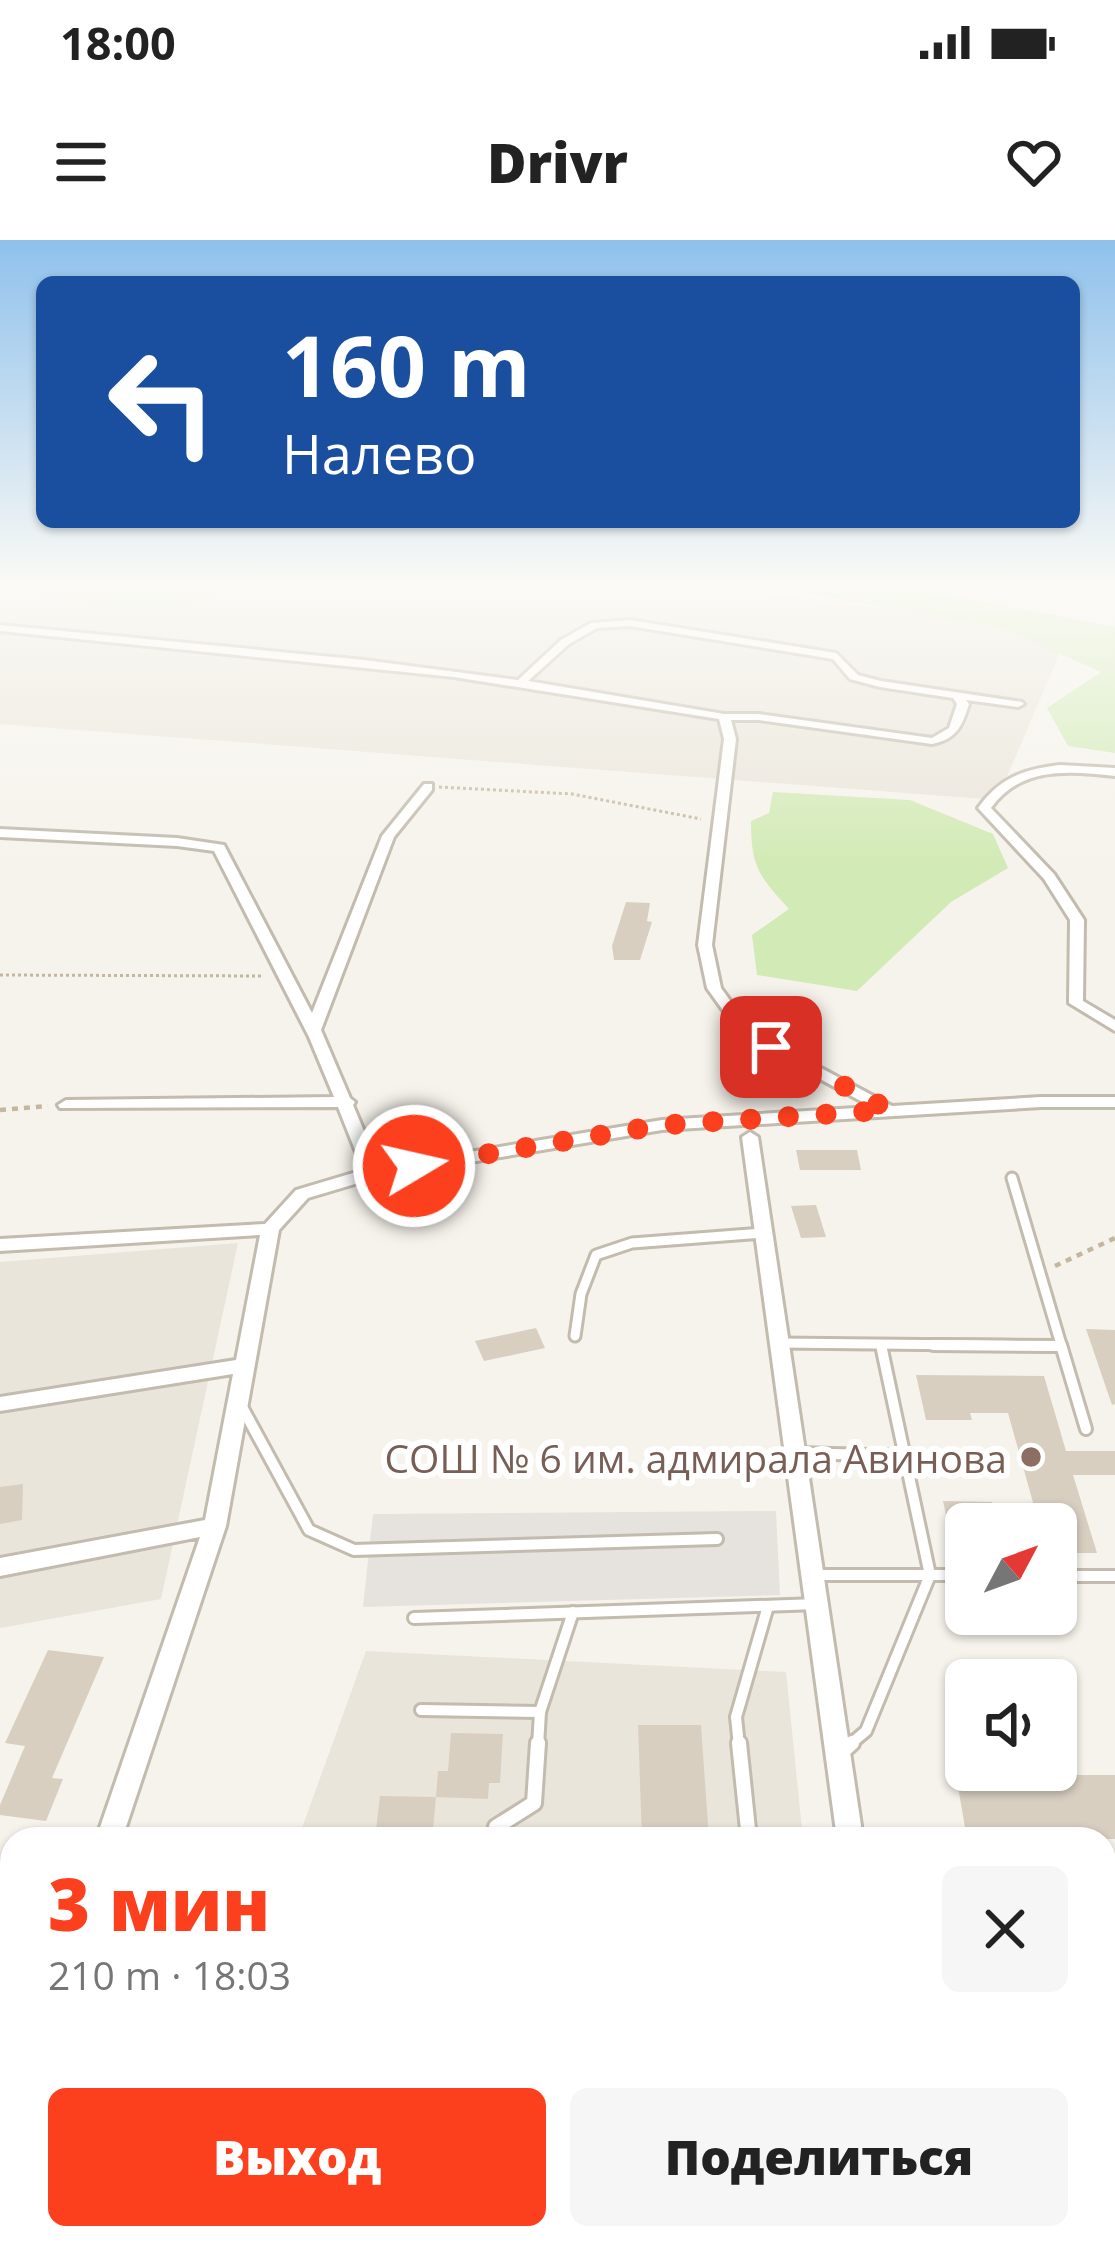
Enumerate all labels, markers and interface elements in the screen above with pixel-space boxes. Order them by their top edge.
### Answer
text: 18:00 [60,12,176,73]
text: Drivr [487,125,628,199]
icon: menu [48,129,114,195]
icon: heart [1001,129,1067,195]
text: 160 m [282,307,530,422]
icon: left [84,324,240,480]
text: Налево [282,416,477,490]
pin [720,996,822,1098]
icon: arrive [738,1014,804,1080]
position arrow [351,1103,477,1229]
place label: СОШ № 6 им. адмирала Авинова [384,1431,1007,1484]
marker: СОШ № 6 им. адмирала Авинова [1018,1444,1044,1470]
north arrow [945,1503,1077,1635]
map controls [945,1503,1077,1791]
button: sound [945,1659,1077,1791]
text: 3 мин [48,1854,270,1952]
button: close [942,1866,1068,1992]
text: 210 m · 18:03 [48,1948,291,2001]
button: Выход [48,2088,546,2226]
button: Поделиться [570,2088,1068,2226]

